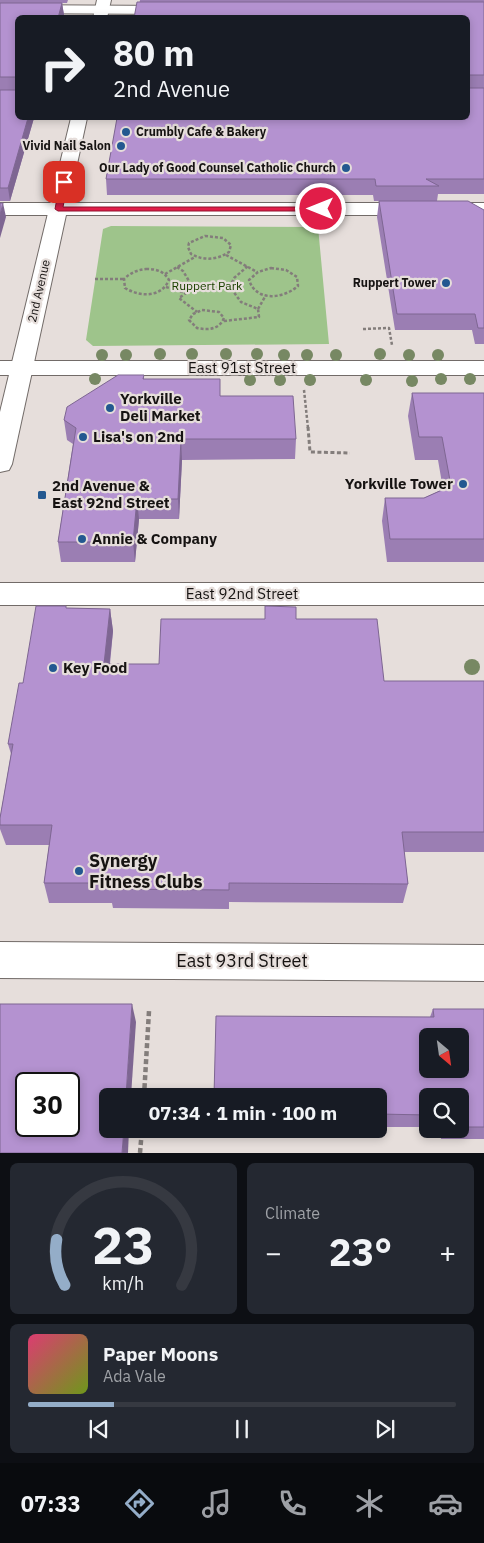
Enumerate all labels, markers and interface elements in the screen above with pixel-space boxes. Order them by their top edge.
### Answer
text: 80 m [113,30,195,76]
icon: right [30,35,95,100]
text: 2nd Avenue [113,74,230,103]
place label: Crumbly Cafe & Bakery [136,124,267,139]
marker: Crumbly Cafe & Bakery [120,126,132,138]
place label: Vivid Nail Salon [22,138,111,153]
marker: Vivid Nail Salon [115,140,127,152]
place label: Our Lady of Good Counsel Catholic Church [99,160,336,175]
pin [43,161,85,203]
marker: Our Lady of Good Counsel Catholic Church [340,162,352,174]
icon: arrive [50,168,78,196]
position arrow [294,182,346,234]
street label: 2nd Avenue [24,258,53,324]
place label: Ruppert Tower [353,275,436,290]
marker: Ruppert Tower [440,277,452,289]
park label: Ruppert Park [172,278,243,293]
street label: East 91st Street [188,358,296,377]
place label: Yorkville Deli Market [120,389,201,425]
marker: Yorkville Deli Market [104,402,116,414]
place label: Lisa's on 2nd [93,427,184,446]
marker: Lisa's on 2nd [77,431,89,443]
place label: Yorkville Tower [345,474,453,493]
place label: 2nd Avenue & East 92nd Street [52,476,170,512]
marker: Yorkville Tower [457,478,469,490]
marker: 2nd Avenue & East 92nd Street [36,489,48,501]
place label: Annie & Company [92,529,217,548]
marker: Annie & Company [76,533,88,545]
street label: East 92nd Street [186,584,298,603]
place label: Key Food [63,658,127,677]
marker: Key Food [47,662,59,674]
place label: Synergy Fitness Clubs [89,849,203,893]
marker: Synergy Fitness Clubs [73,865,85,877]
street label: East 93rd Street [176,949,308,972]
north arrow [419,1028,469,1078]
map controls [419,1028,469,1138]
speed limit sign: 30 [15,1072,80,1137]
button: search [419,1088,469,1138]
text: 07:34 · 1 min · 100 m [149,1101,337,1125]
text: Climate [265,1203,320,1223]
text: 23 [92,1211,155,1278]
text: 23° [329,1227,392,1276]
text: − [265,1234,282,1271]
text: + [439,1234,456,1271]
text: km/h [103,1272,145,1295]
text: Paper Moons [103,1342,218,1366]
text: Ada Vale [103,1366,166,1386]
icon: previous [85,1415,113,1443]
icon: pause [228,1415,256,1443]
icon: next [371,1415,399,1443]
icon: directions [122,1486,157,1521]
icon: music [199,1486,234,1521]
icon: phone [275,1486,310,1521]
icon: climate [352,1486,387,1521]
icon: car [428,1486,463,1521]
text: 07:33 [21,1489,81,1518]

